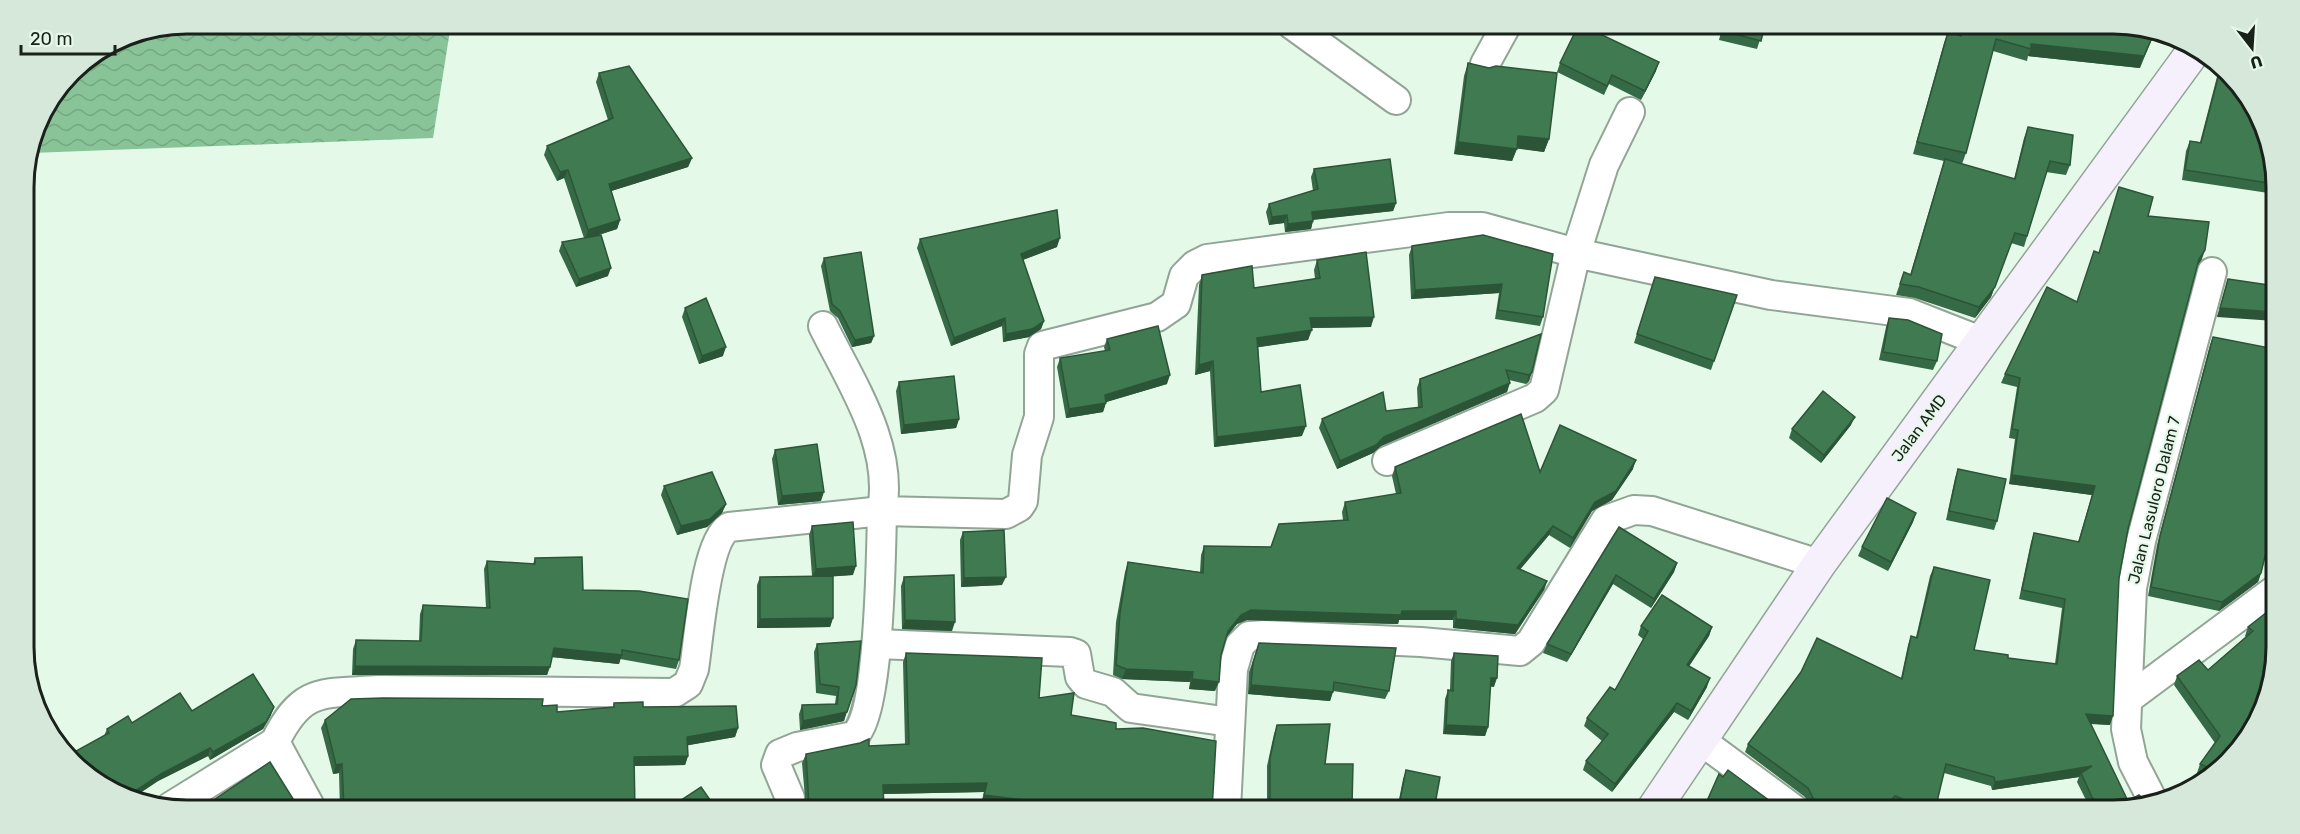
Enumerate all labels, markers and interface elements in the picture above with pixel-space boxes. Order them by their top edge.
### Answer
scale bar [21,18,116,56]
north arrow [2222,18,2282,78]
text: 20 m [30,28,72,50]
text: U [2248,51,2265,73]
street label: Jalan AMD [1888,391,1950,465]
street label: Jalan Lasuloro Dalam 7 [2124,414,2184,586]

